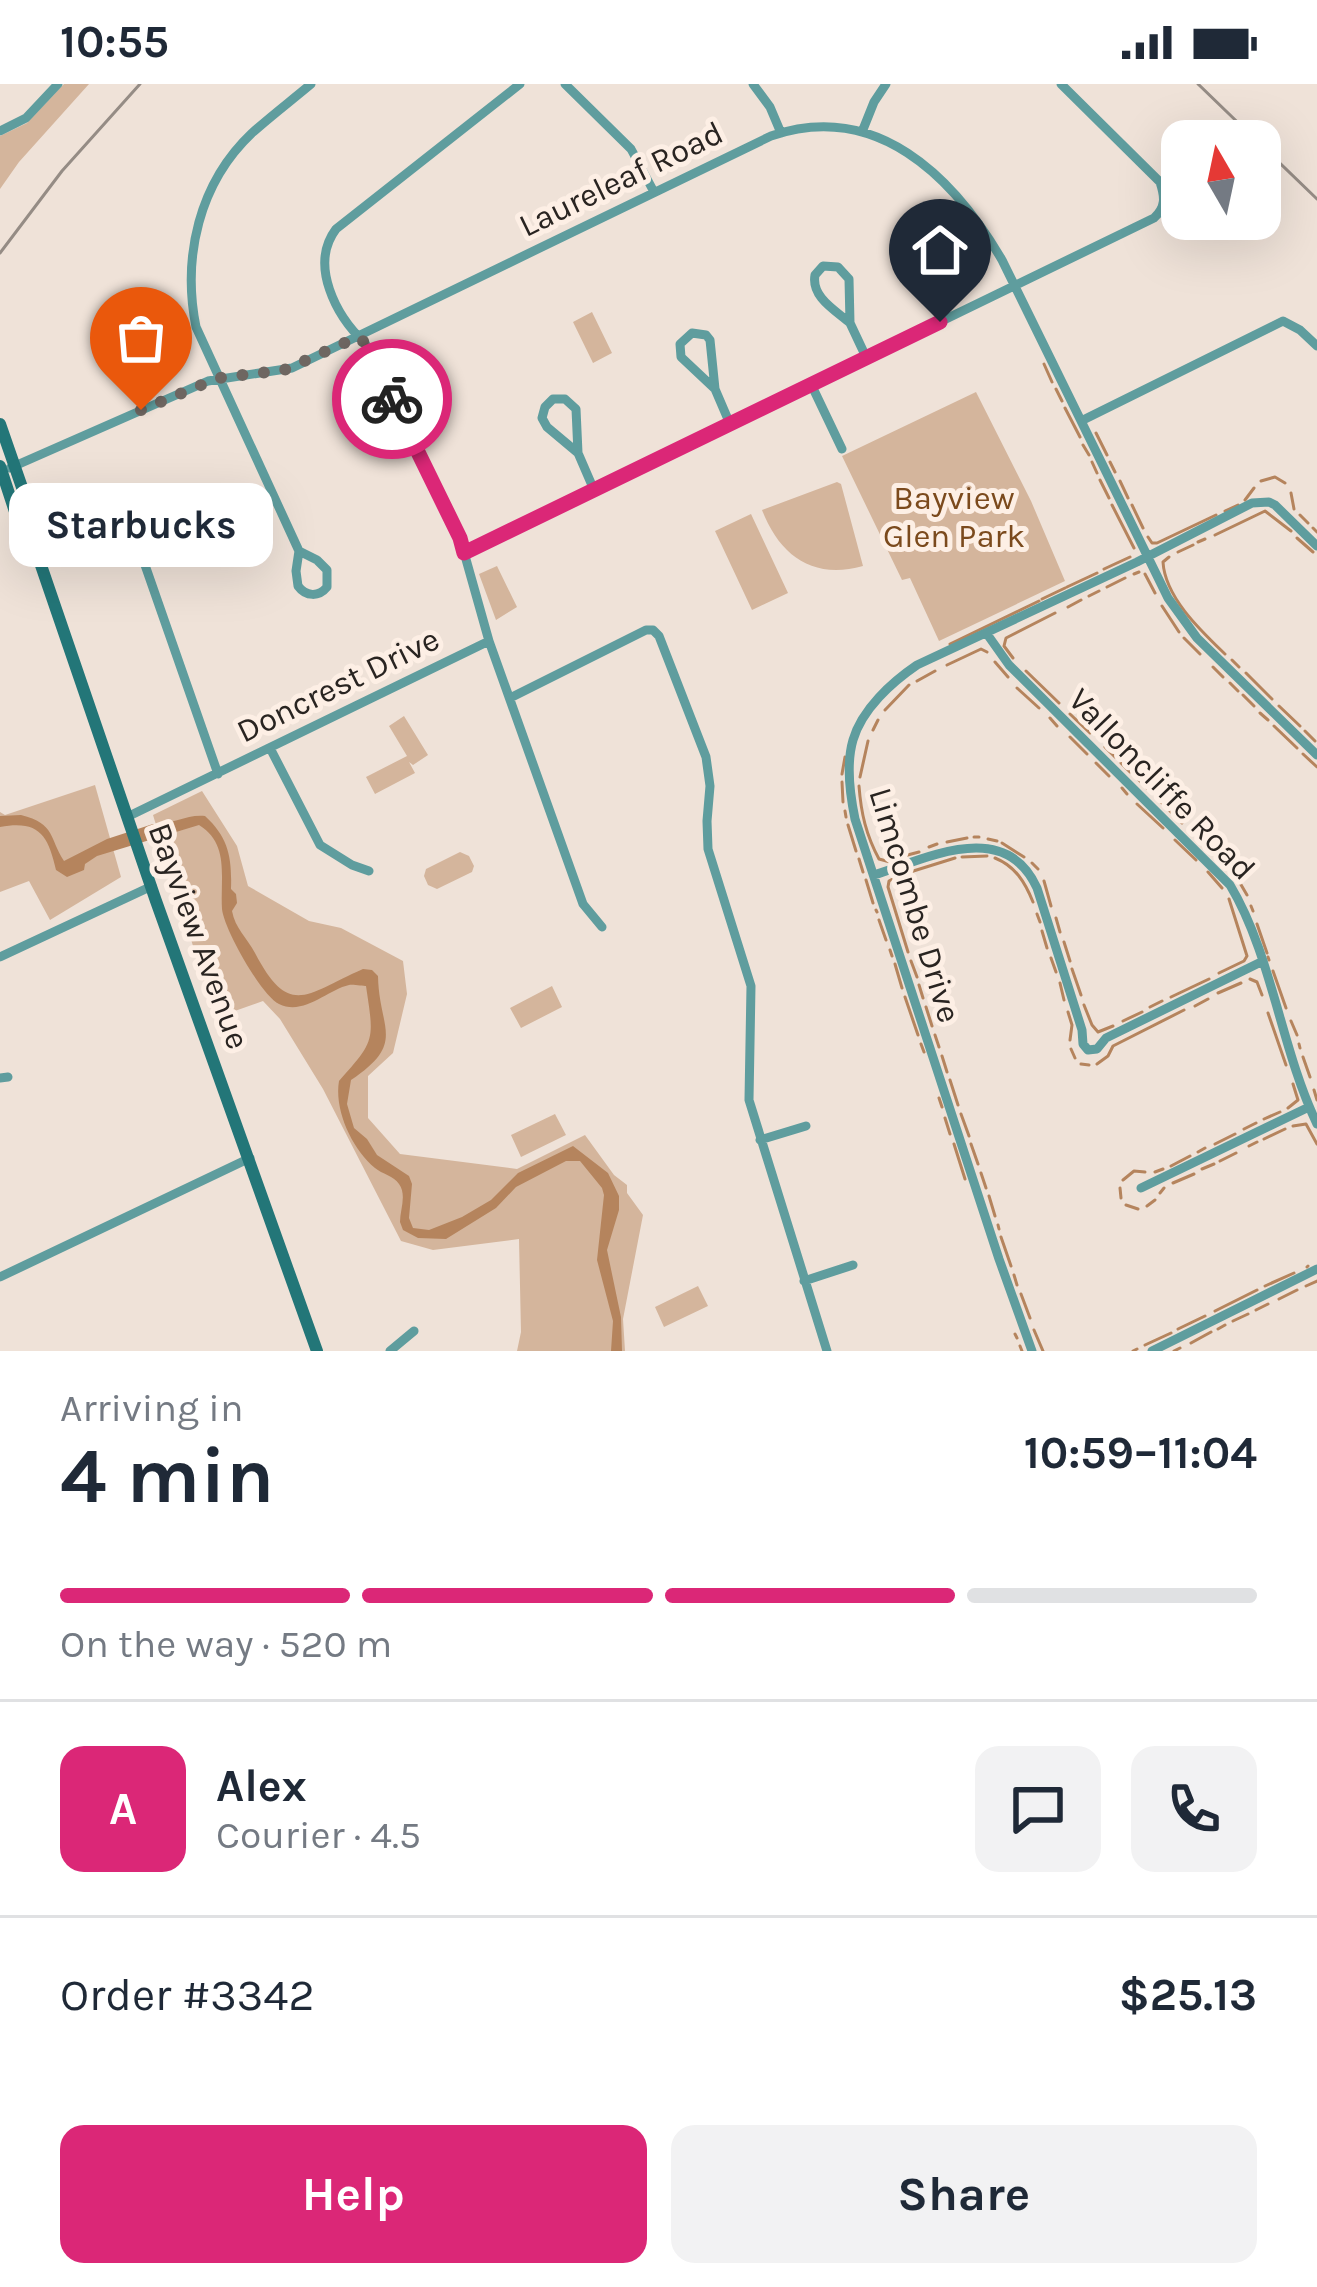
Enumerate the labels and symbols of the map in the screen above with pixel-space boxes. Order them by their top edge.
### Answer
street label: Laureleaf Road [513,113,729,245]
north arrow [1161,120,1281,240]
pin [889,199,991,322]
pin [90,287,192,410]
courier [332,339,452,459]
park label: Bayview Glen Park [883,479,1025,555]
callout: Starbucks [9,482,273,566]
street label: Doncrest Drive [231,620,445,750]
street label: Valloncliffe Road [1061,680,1263,888]
street label: Limcombe Drive [861,783,969,1027]
street label: Bayview Avenue [140,818,258,1054]

